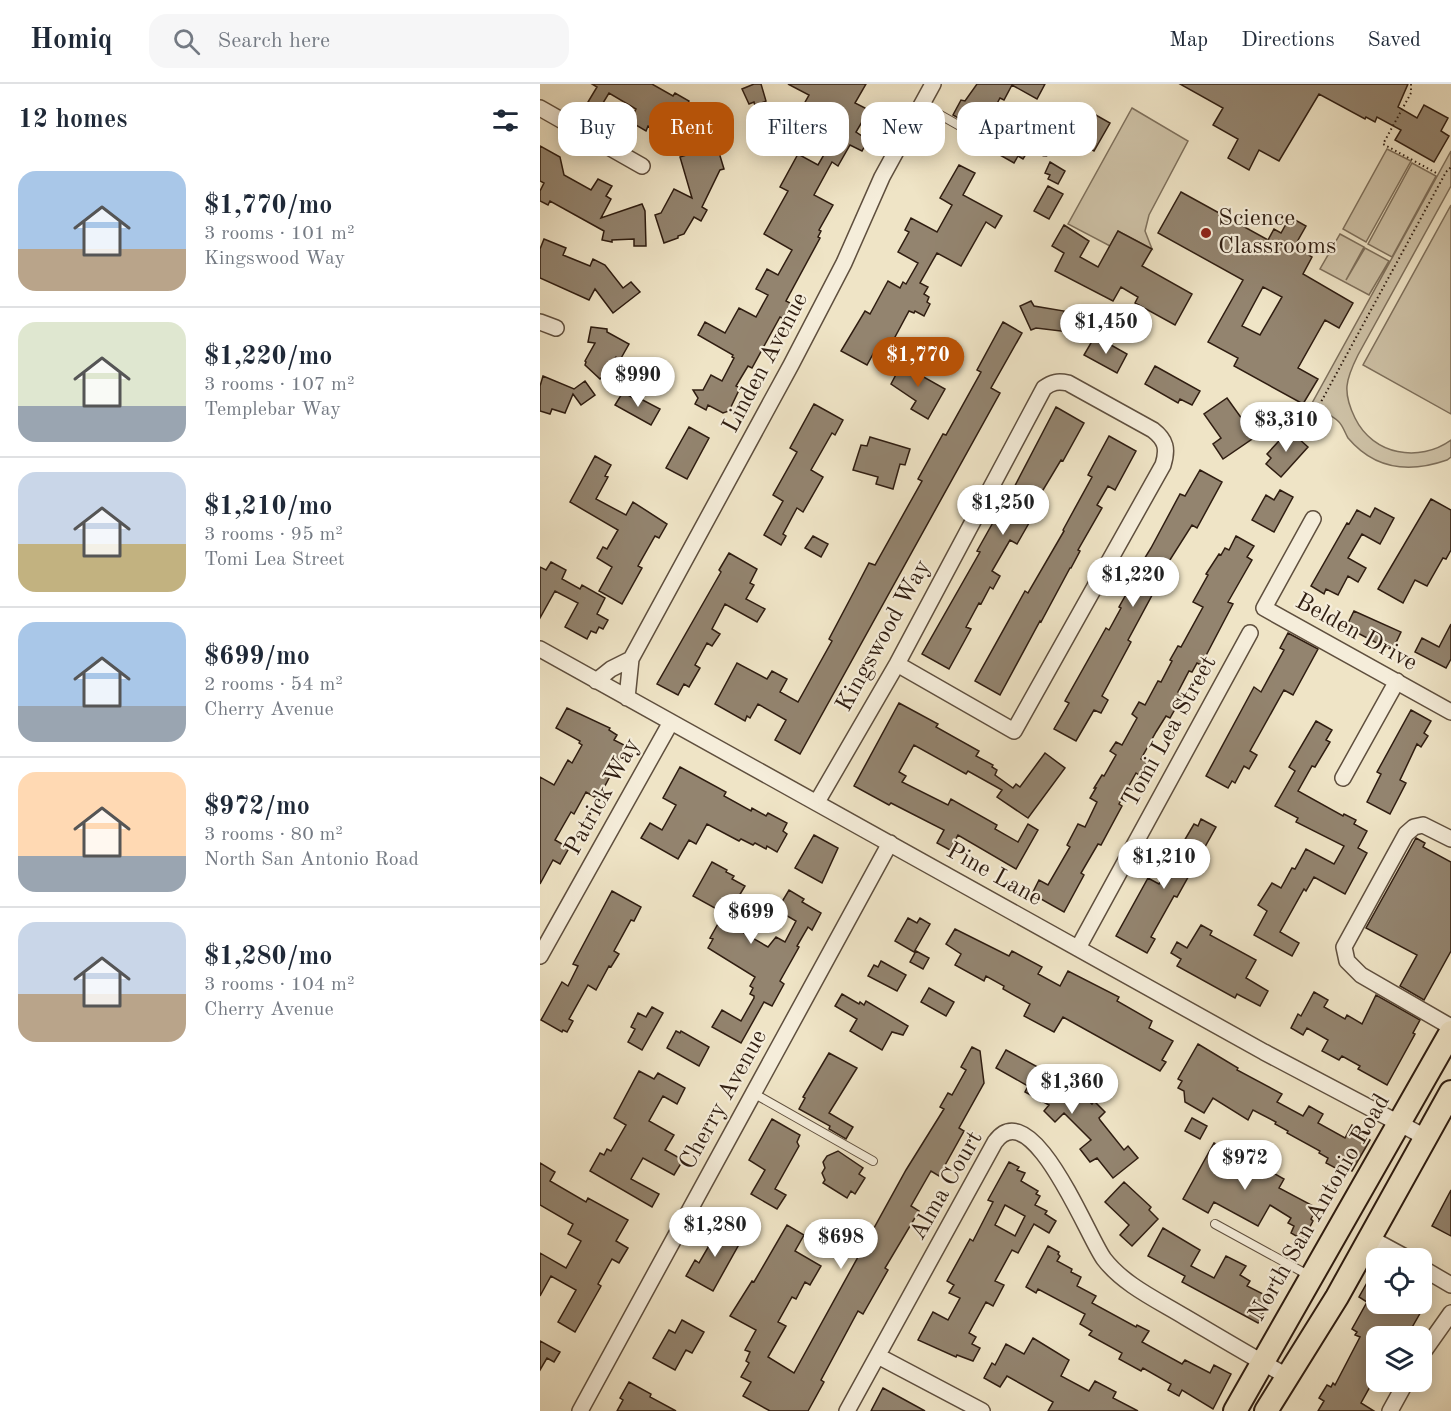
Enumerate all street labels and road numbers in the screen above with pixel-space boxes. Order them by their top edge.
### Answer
street label: Linden Avenue [719,289,813,437]
street label: Kingswood Way [832,556,936,716]
street label: Belden Drive [1291,590,1421,676]
street label: Tomi Lea Street [1119,652,1221,812]
street label: Patrick Way [561,734,645,859]
street label: Pine Lane [942,839,1046,911]
street label: Cherry Avenue [676,1026,772,1174]
street label: North San Antonio Road [1245,1090,1395,1326]
street label: Alma Court [906,1127,988,1245]

